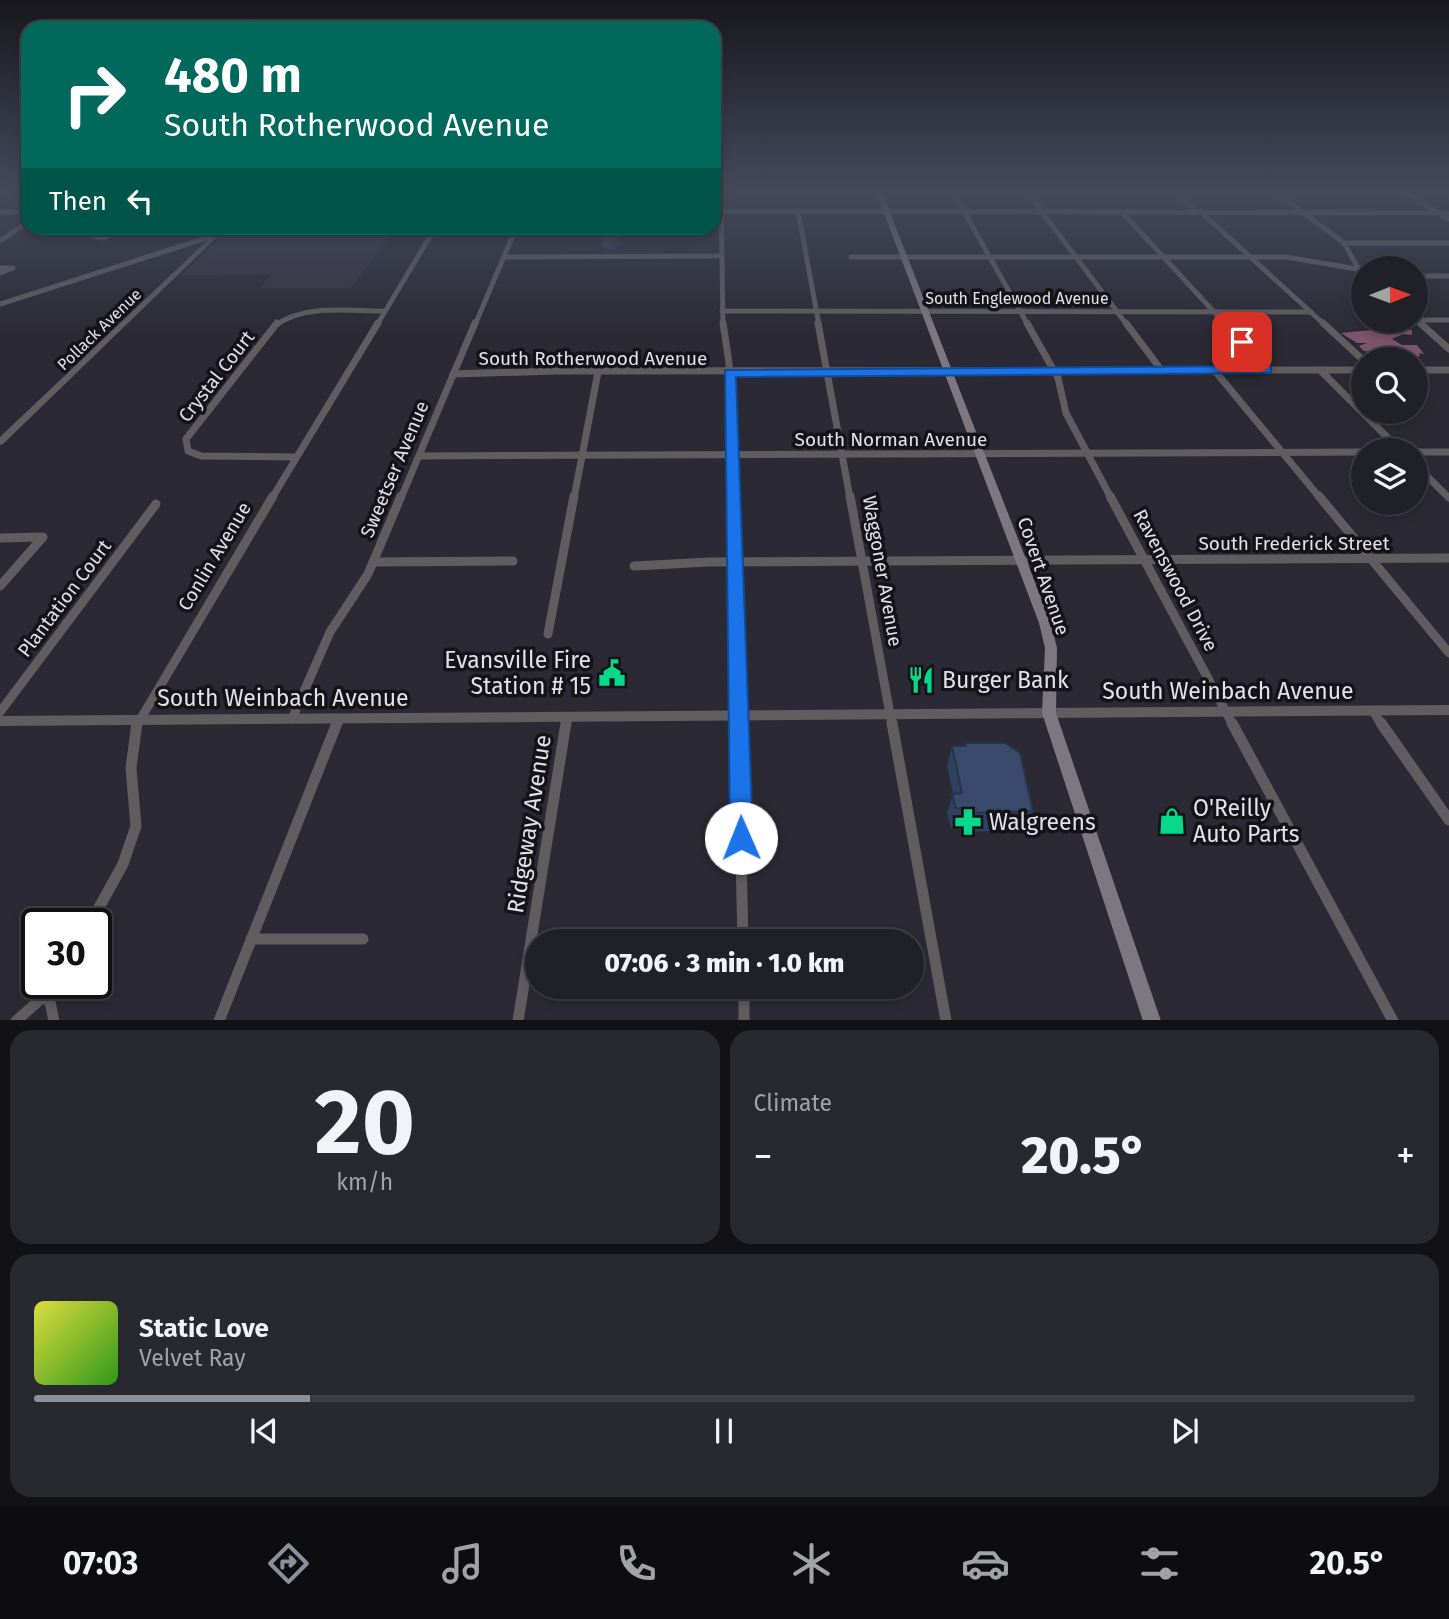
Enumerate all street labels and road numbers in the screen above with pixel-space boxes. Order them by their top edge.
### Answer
street label: Pollack Avenue [53,285,145,374]
street label: South Englewood Avenue [925,289,1109,308]
street label: Crystal Court [174,326,259,427]
street label: South Rotherwood Avenue [479,347,707,370]
street label: Sweetser Avenue [355,397,434,541]
street label: South Norman Avenue [795,428,987,451]
street label: Waggoner Avenue [858,494,907,648]
street label: Conlin Avenue [173,498,256,615]
street label: Ravenswood Drive [1128,505,1223,655]
street label: Covert Avenue [1013,514,1074,638]
street label: South Frederick Street [1198,532,1390,555]
street label: Plantation Court [13,535,116,662]
street label: South Weinbach Avenue [1102,677,1354,705]
street label: South Weinbach Avenue [157,684,409,712]
street label: Ridgeway Avenue [501,733,557,915]

